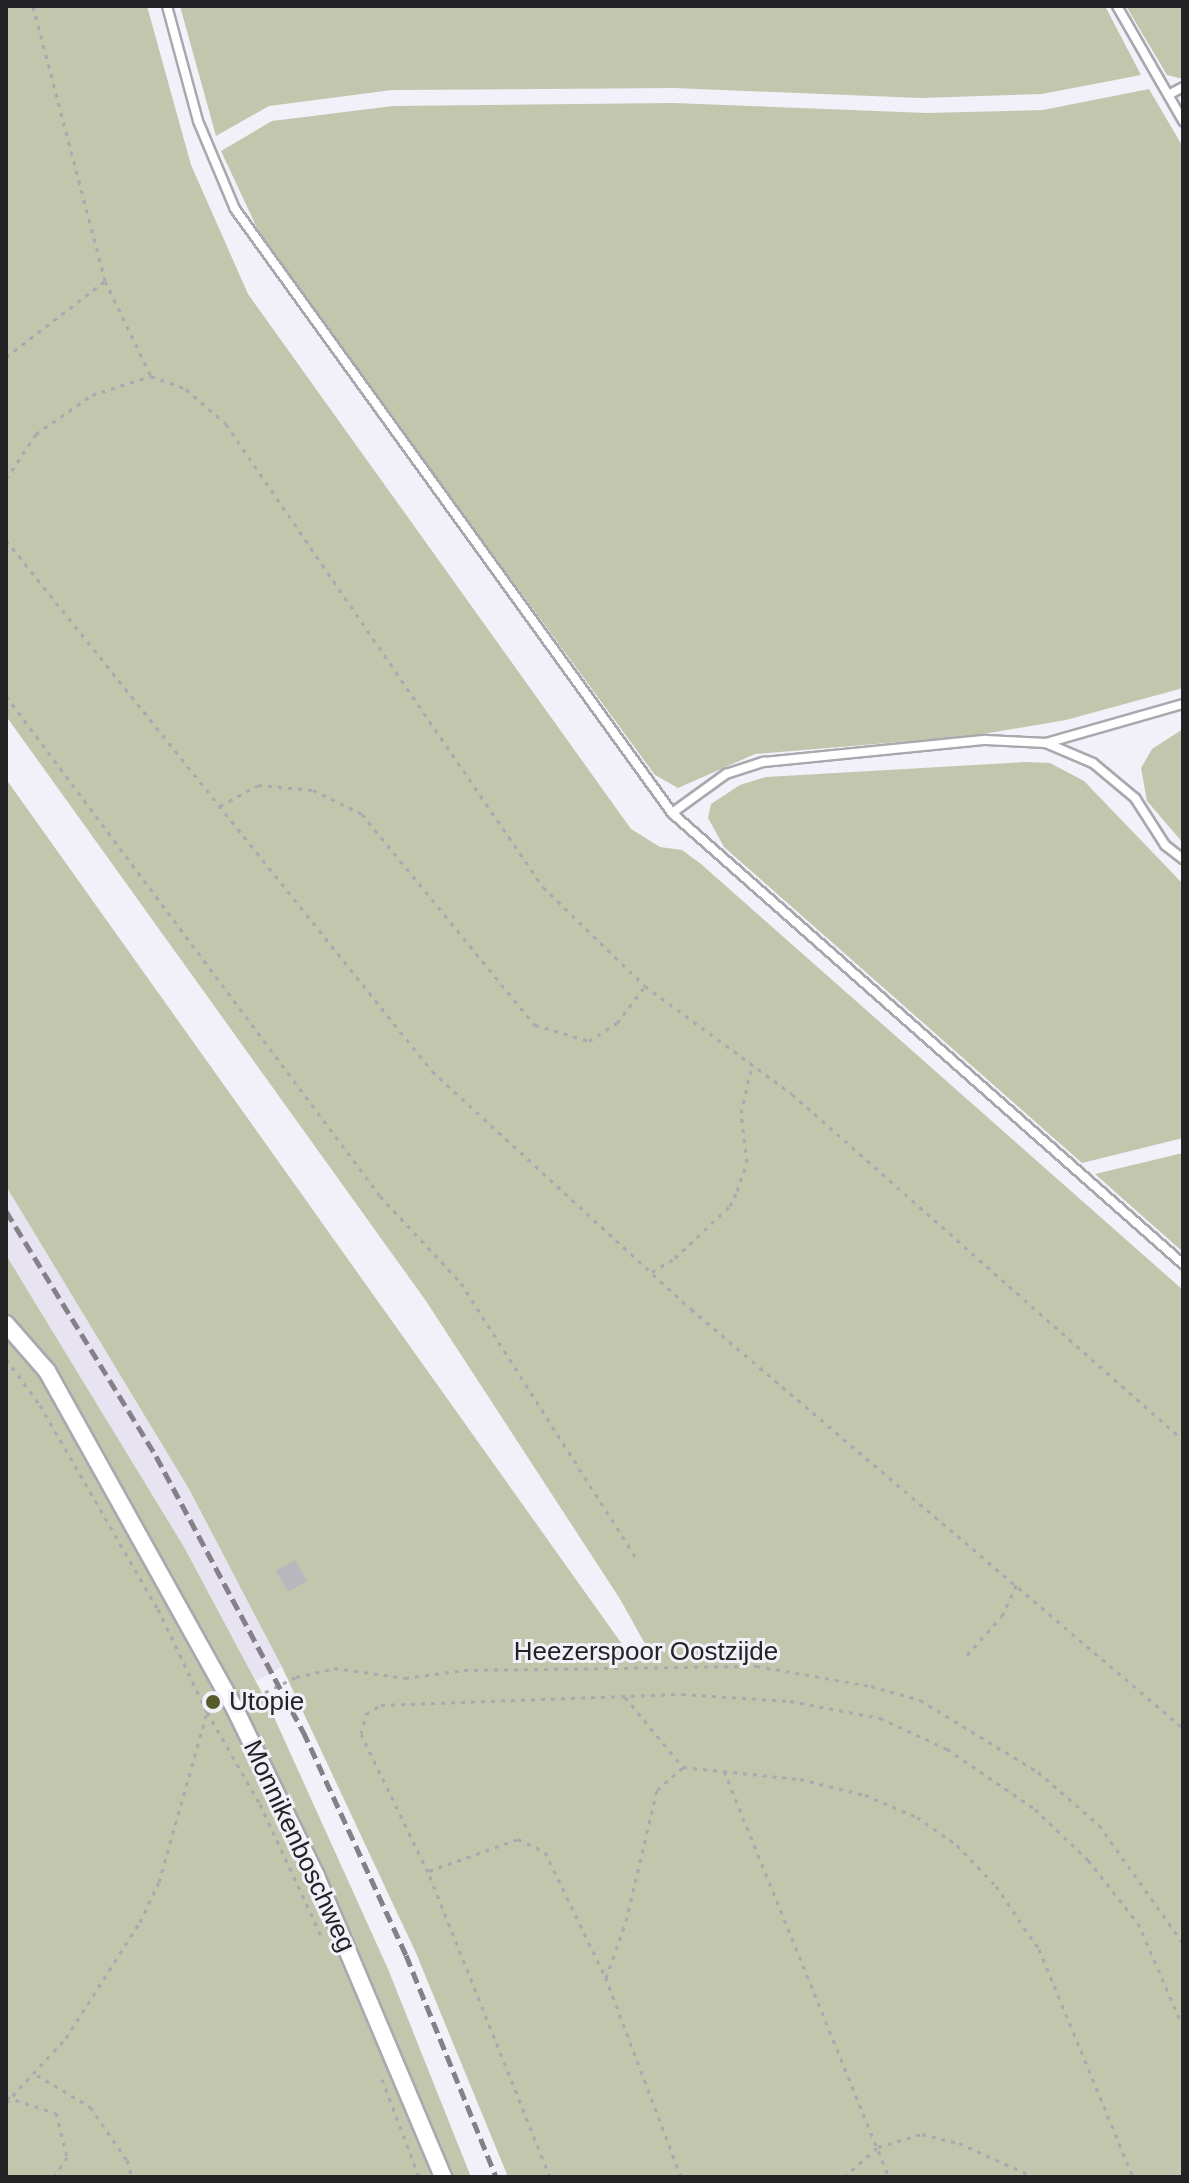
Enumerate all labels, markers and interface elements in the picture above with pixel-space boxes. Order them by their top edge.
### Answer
street label: Heezerspoor Oostzijde [514,1636,778,1668]
place label: Utopie [229,1686,304,1718]
marker: Utopie [204,1693,222,1711]
street label: Monnikenboschweg [236,1735,362,1957]

